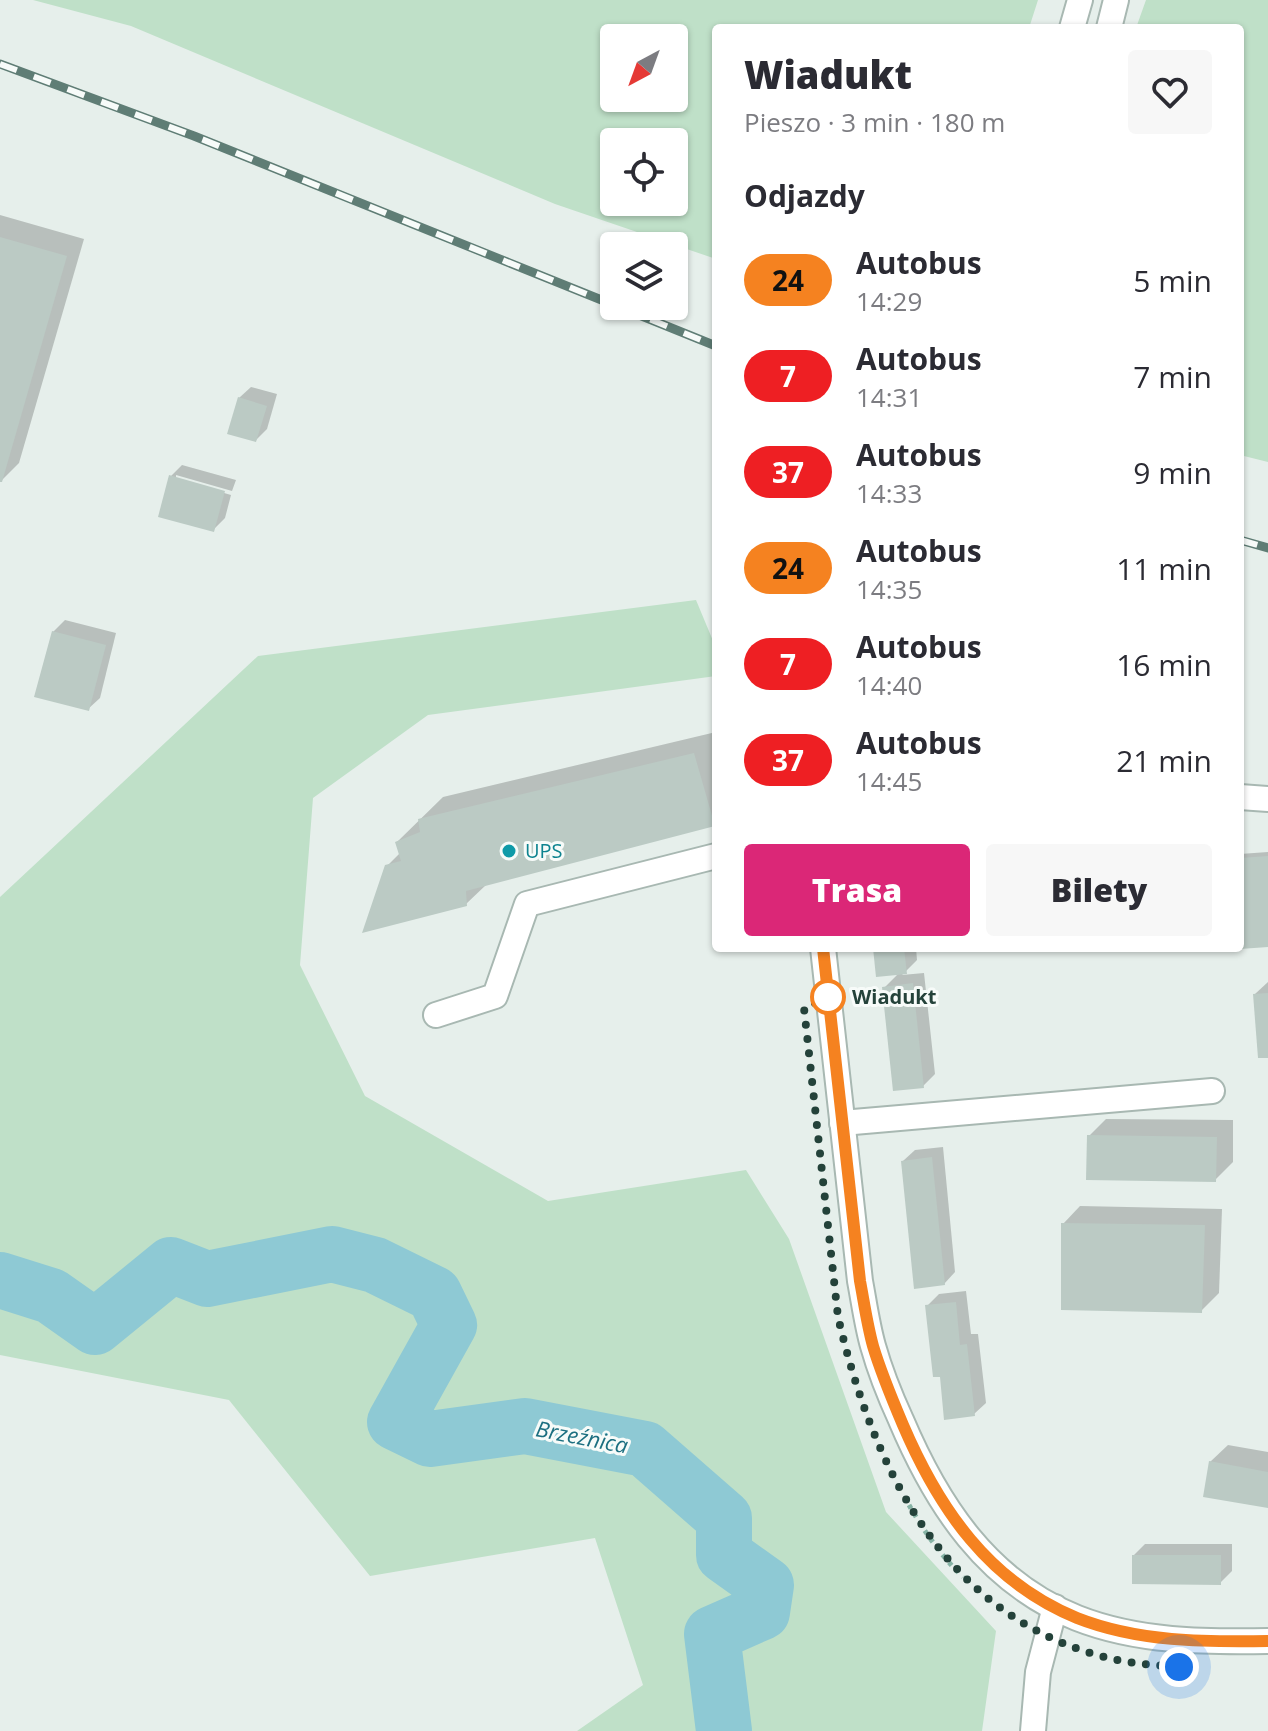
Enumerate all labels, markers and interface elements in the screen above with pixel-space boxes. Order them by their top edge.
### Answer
north arrow [600,24,688,112]
map controls [600,24,688,320]
text: Wiadukt [744,48,912,100]
button: heart [1128,50,1212,134]
text: Pieszo · 3 min · 180 m [744,104,1005,140]
button: locate [600,128,688,216]
text: Odjazdy [744,175,865,216]
button: layers [600,232,688,320]
text: Autobus [856,242,982,283]
text: 5 min [1133,260,1212,301]
text: 24 [772,261,804,299]
text: 14:29 [856,283,922,319]
text: Autobus [856,338,982,379]
text: 7 min [1133,356,1212,397]
text: 7 [780,357,796,395]
text: 14:31 [856,379,922,415]
text: Autobus [856,434,982,475]
text: 9 min [1133,452,1212,493]
text: 37 [772,453,804,491]
text: 14:33 [856,475,922,511]
text: Autobus [856,530,982,571]
text: 11 min [1116,548,1212,589]
text: 24 [772,549,804,587]
text: 14:35 [856,571,922,607]
text: Autobus [856,626,982,667]
text: 16 min [1116,644,1212,685]
text: 7 [780,645,796,683]
text: 14:40 [856,667,922,703]
text: Autobus [856,722,982,763]
text: 21 min [1116,740,1212,781]
text: 37 [772,741,804,779]
text: 14:45 [856,763,922,799]
place label: UPS [525,837,563,864]
marker: UPS [500,842,518,860]
button: Trasa [744,844,970,936]
button: Bilety [986,844,1212,936]
marker: Wiadukt [811,980,845,1014]
place label: Wiadukt [852,983,937,1010]
water label: Brzeźnica [534,1412,631,1460]
your location [1159,1647,1199,1687]

